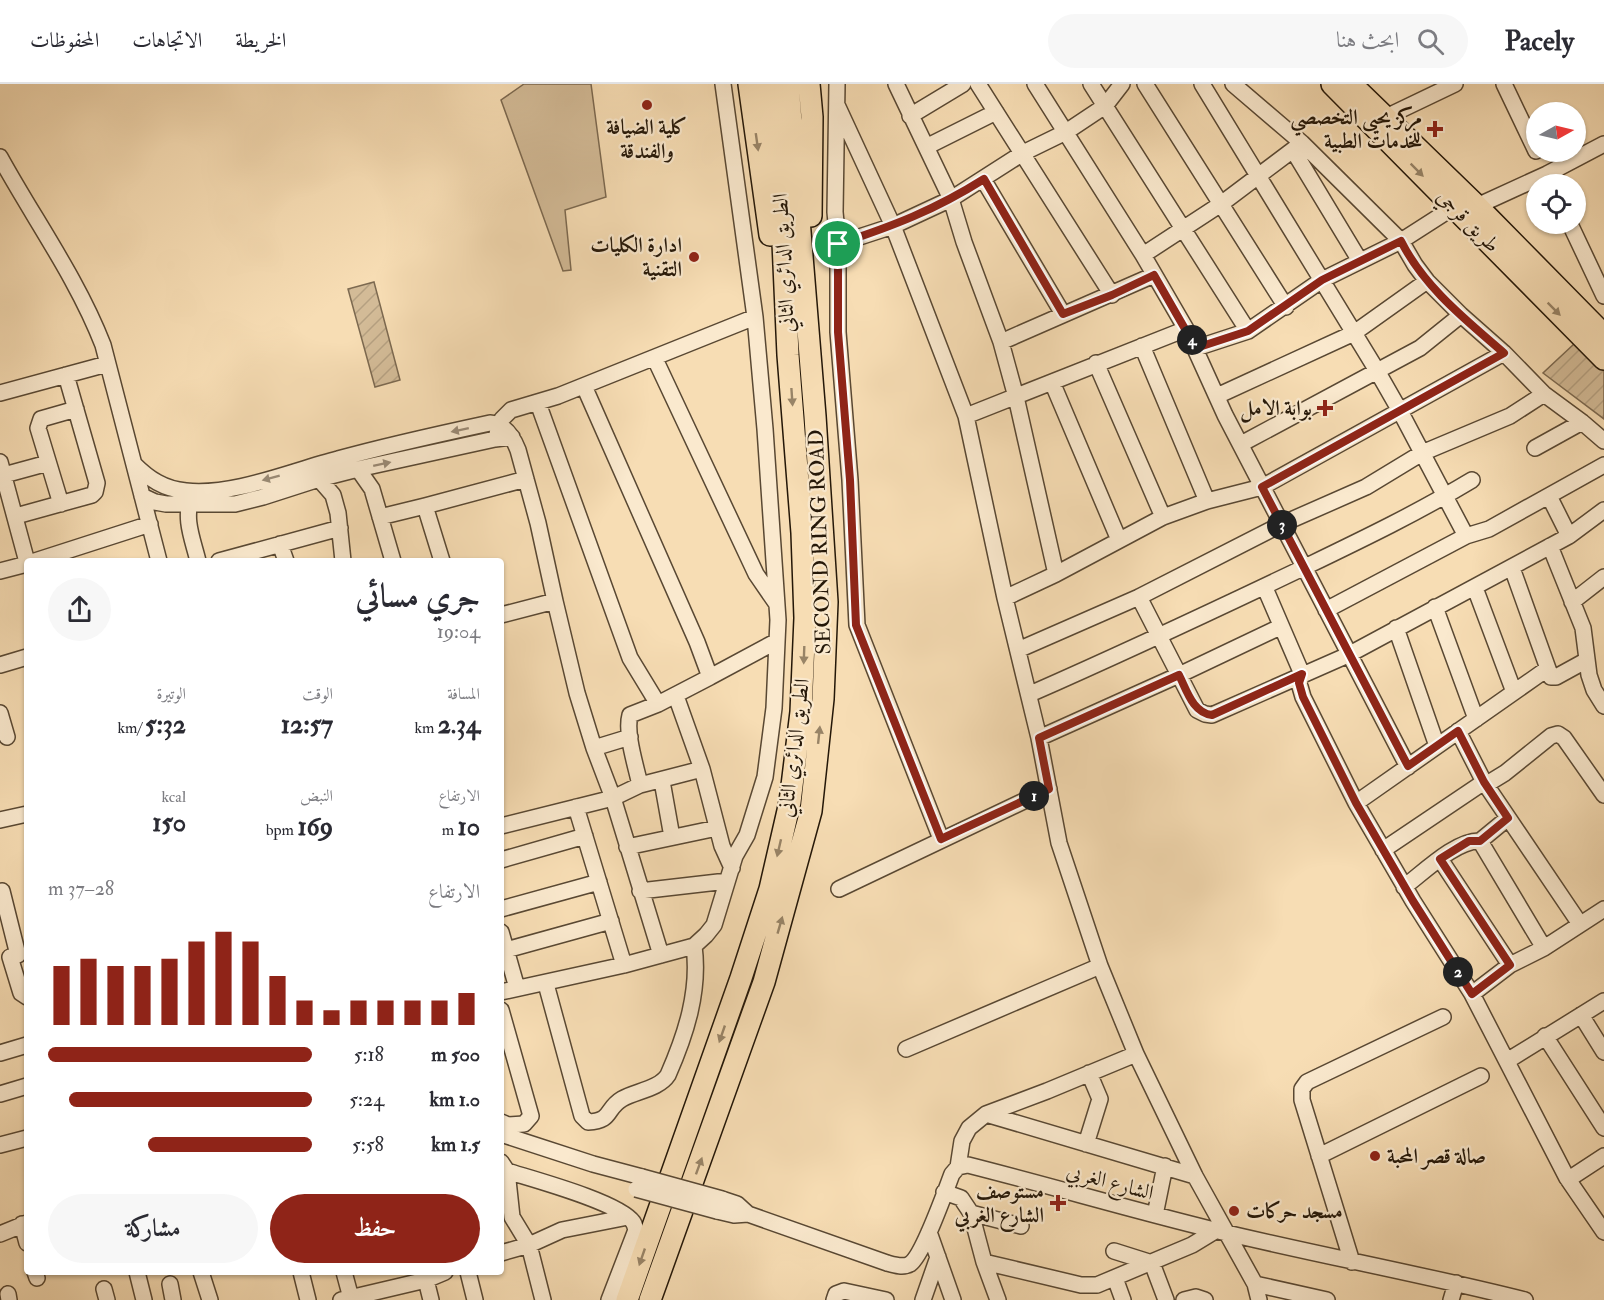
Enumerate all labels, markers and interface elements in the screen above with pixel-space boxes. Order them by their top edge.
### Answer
search box [1048,14,1468,68]
text: Pacely [1504,24,1574,59]
icon: search [1414,25,1447,58]
text: ابحث هنا [1336,26,1399,54]
text: المحفوظات [30,27,99,54]
text: الاتجاهات [132,27,202,54]
text: الخريطة [235,27,286,54]
marker: كلية الضيافة والفندقة [640,98,654,112]
north arrow [1526,102,1586,162]
map controls [1526,102,1586,234]
place label: مركز يحيى التخصصي للخدمات الطبية [1290,104,1423,155]
place label: كلية الضيافة والفندقة [606,114,688,165]
marker: مركز يحيى التخصصي للخدمات الطبية [1426,120,1444,138]
one-way arrow [752,133,761,152]
one-way arrow [1410,163,1424,177]
button: locate [1526,174,1586,234]
street label: طريق قرجي [1428,183,1506,261]
street label: الطريق الدائري الثاني [767,192,804,333]
pin [812,218,863,269]
icon: arrive [821,227,854,260]
place label: ادارة الكليات التقنية [590,232,682,283]
marker: ادارة الكليات التقنية [687,250,701,264]
one-way arrow [1547,301,1561,315]
pin: 4 [1177,325,1207,355]
text: 4 [1188,330,1196,350]
one-way arrow [787,388,796,407]
place label: بوابة الامل [1240,395,1312,423]
marker: بوابة الامل [1316,399,1334,417]
one-way arrow [451,425,469,435]
street label: SECOND RING ROAD [803,429,837,655]
one-way arrow [373,459,392,468]
one-way arrow [262,473,280,483]
pin: 3 [1267,510,1297,540]
text: 3 [1279,515,1285,535]
text: جري مسائي [356,576,480,617]
button: share [48,578,111,641]
text: 19:04 [437,619,480,644]
one-way arrow [799,645,808,664]
street label: الطريق الدائري الثاني [772,677,819,819]
text: الوتيرة [156,684,186,704]
text: الوقت [302,684,333,704]
text: المسافة [447,684,480,704]
text: 5:32 [145,709,186,741]
text: 12:57 [281,709,333,741]
text: 2.34 [438,709,480,741]
text: /km [117,718,145,738]
text: km [414,718,438,738]
one-way arrow [814,725,824,744]
pin: 1 [1019,781,1049,811]
text: النبض [300,786,333,806]
text: الارتفاع [438,786,480,806]
text: 1 [1031,786,1037,806]
text: kcal [161,787,186,807]
text: 150 [152,807,186,839]
text: 169 [297,811,333,843]
text: 10 [458,811,480,843]
text: bpm [266,820,297,840]
text: m [442,820,458,840]
one-way arrow [774,838,784,857]
text: 28–37 m [48,876,114,901]
text: الارتفاع [428,879,480,904]
one-way arrow [776,916,785,934]
pin: 2 [1443,957,1473,987]
text: 2 [1454,962,1462,982]
one-way arrow [716,1025,726,1043]
text: 5:18 [354,1042,384,1067]
text: 500 m [431,1042,480,1067]
text: 5:24 [349,1087,384,1112]
text: 1.0 km [429,1087,480,1112]
text: 5:58 [352,1132,384,1157]
text: 1.5 km [431,1132,480,1157]
place label: صالة قصر المحبة [1387,1143,1486,1170]
marker: صالة قصر المحبة [1368,1149,1382,1163]
one-way arrow [695,1157,704,1175]
street label: الشارع الغربي [1062,1157,1157,1210]
place label: مستوصف الشارع الغربي [954,1178,1044,1233]
button: مشاركة [48,1194,258,1263]
button: حفظ [270,1194,480,1263]
marker: مستوصف الشارع الغربي [1049,1194,1067,1212]
place label: مسجد حركات [1246,1198,1343,1225]
marker: مسجد حركات [1227,1204,1241,1218]
one-way arrow [637,1248,647,1266]

